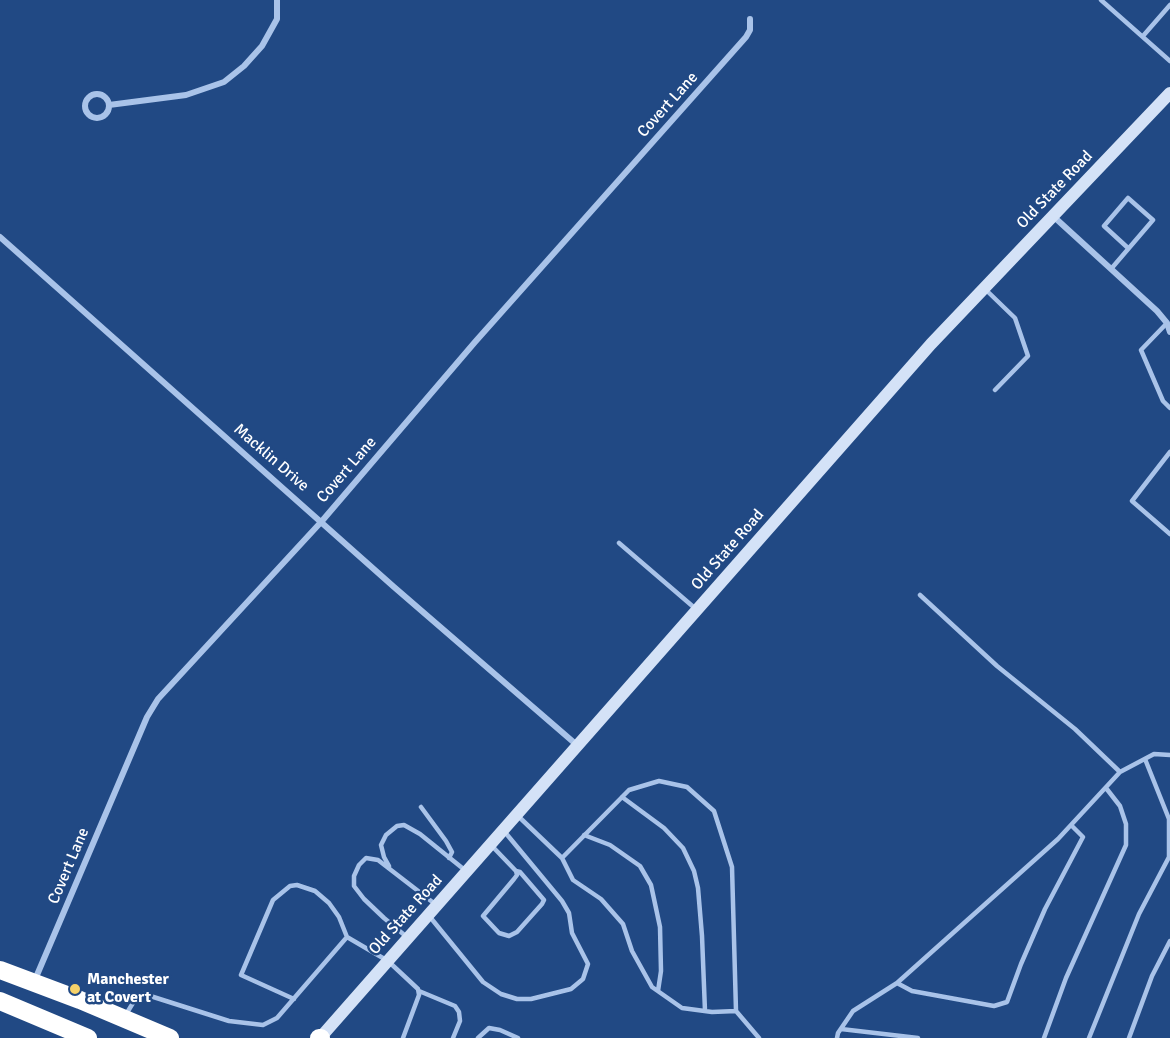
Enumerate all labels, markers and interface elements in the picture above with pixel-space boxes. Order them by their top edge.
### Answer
street label: Covert Lane [634,68,702,142]
street label: Old State Road [1013,147,1097,233]
street label: Macklin Drive [230,420,312,496]
street label: Covert Lane [313,433,381,507]
street label: Old State Road [688,506,768,594]
street label: Covert Lane [44,825,94,907]
street label: Old State Road [365,871,447,959]
place label: Manchester at Covert [87,970,169,1008]
marker: Manchester at Covert [68,982,82,996]

